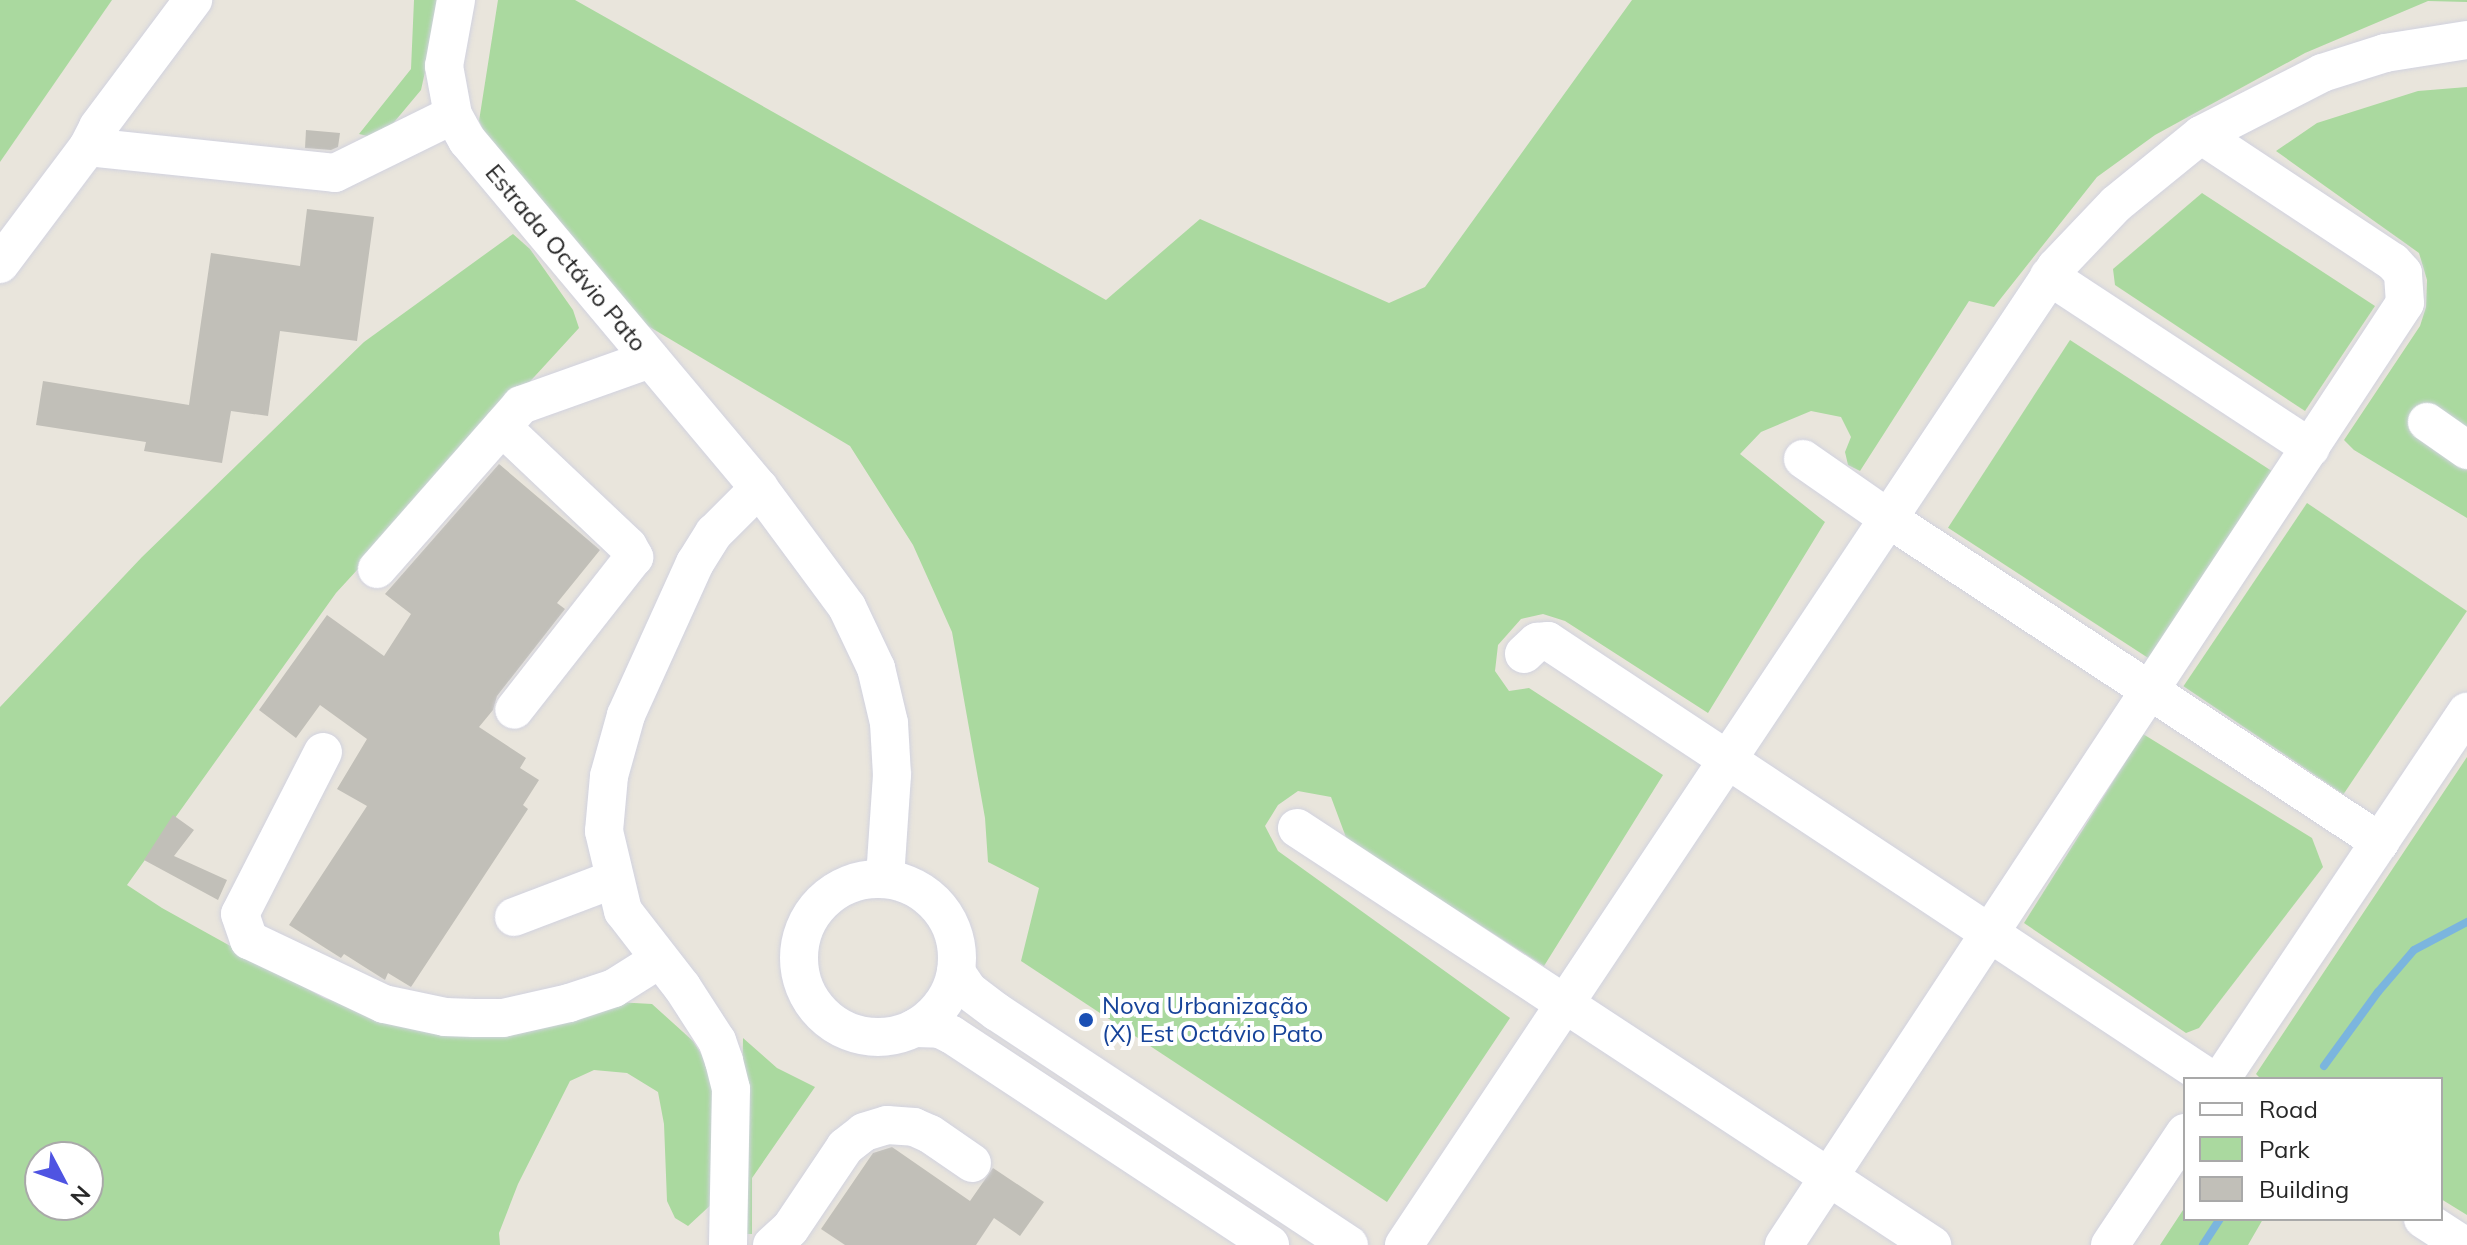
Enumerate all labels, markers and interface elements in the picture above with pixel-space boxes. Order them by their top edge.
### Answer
street label: Estrada Octávio Pato [479,159,653,357]
place label: Nova Urbanização (X) Est Octávio Pato [1102,992,1323,1048]
marker: Nova Urbanização (X) Est Octávio Pato [1077,1011,1095,1029]
legend [2183,1077,2443,1221]
text: Road [2259,1094,2318,1124]
text: Park [2259,1134,2310,1164]
north arrow [24,1141,104,1221]
text: Building [2259,1174,2349,1204]
text: N [65,1180,97,1211]

